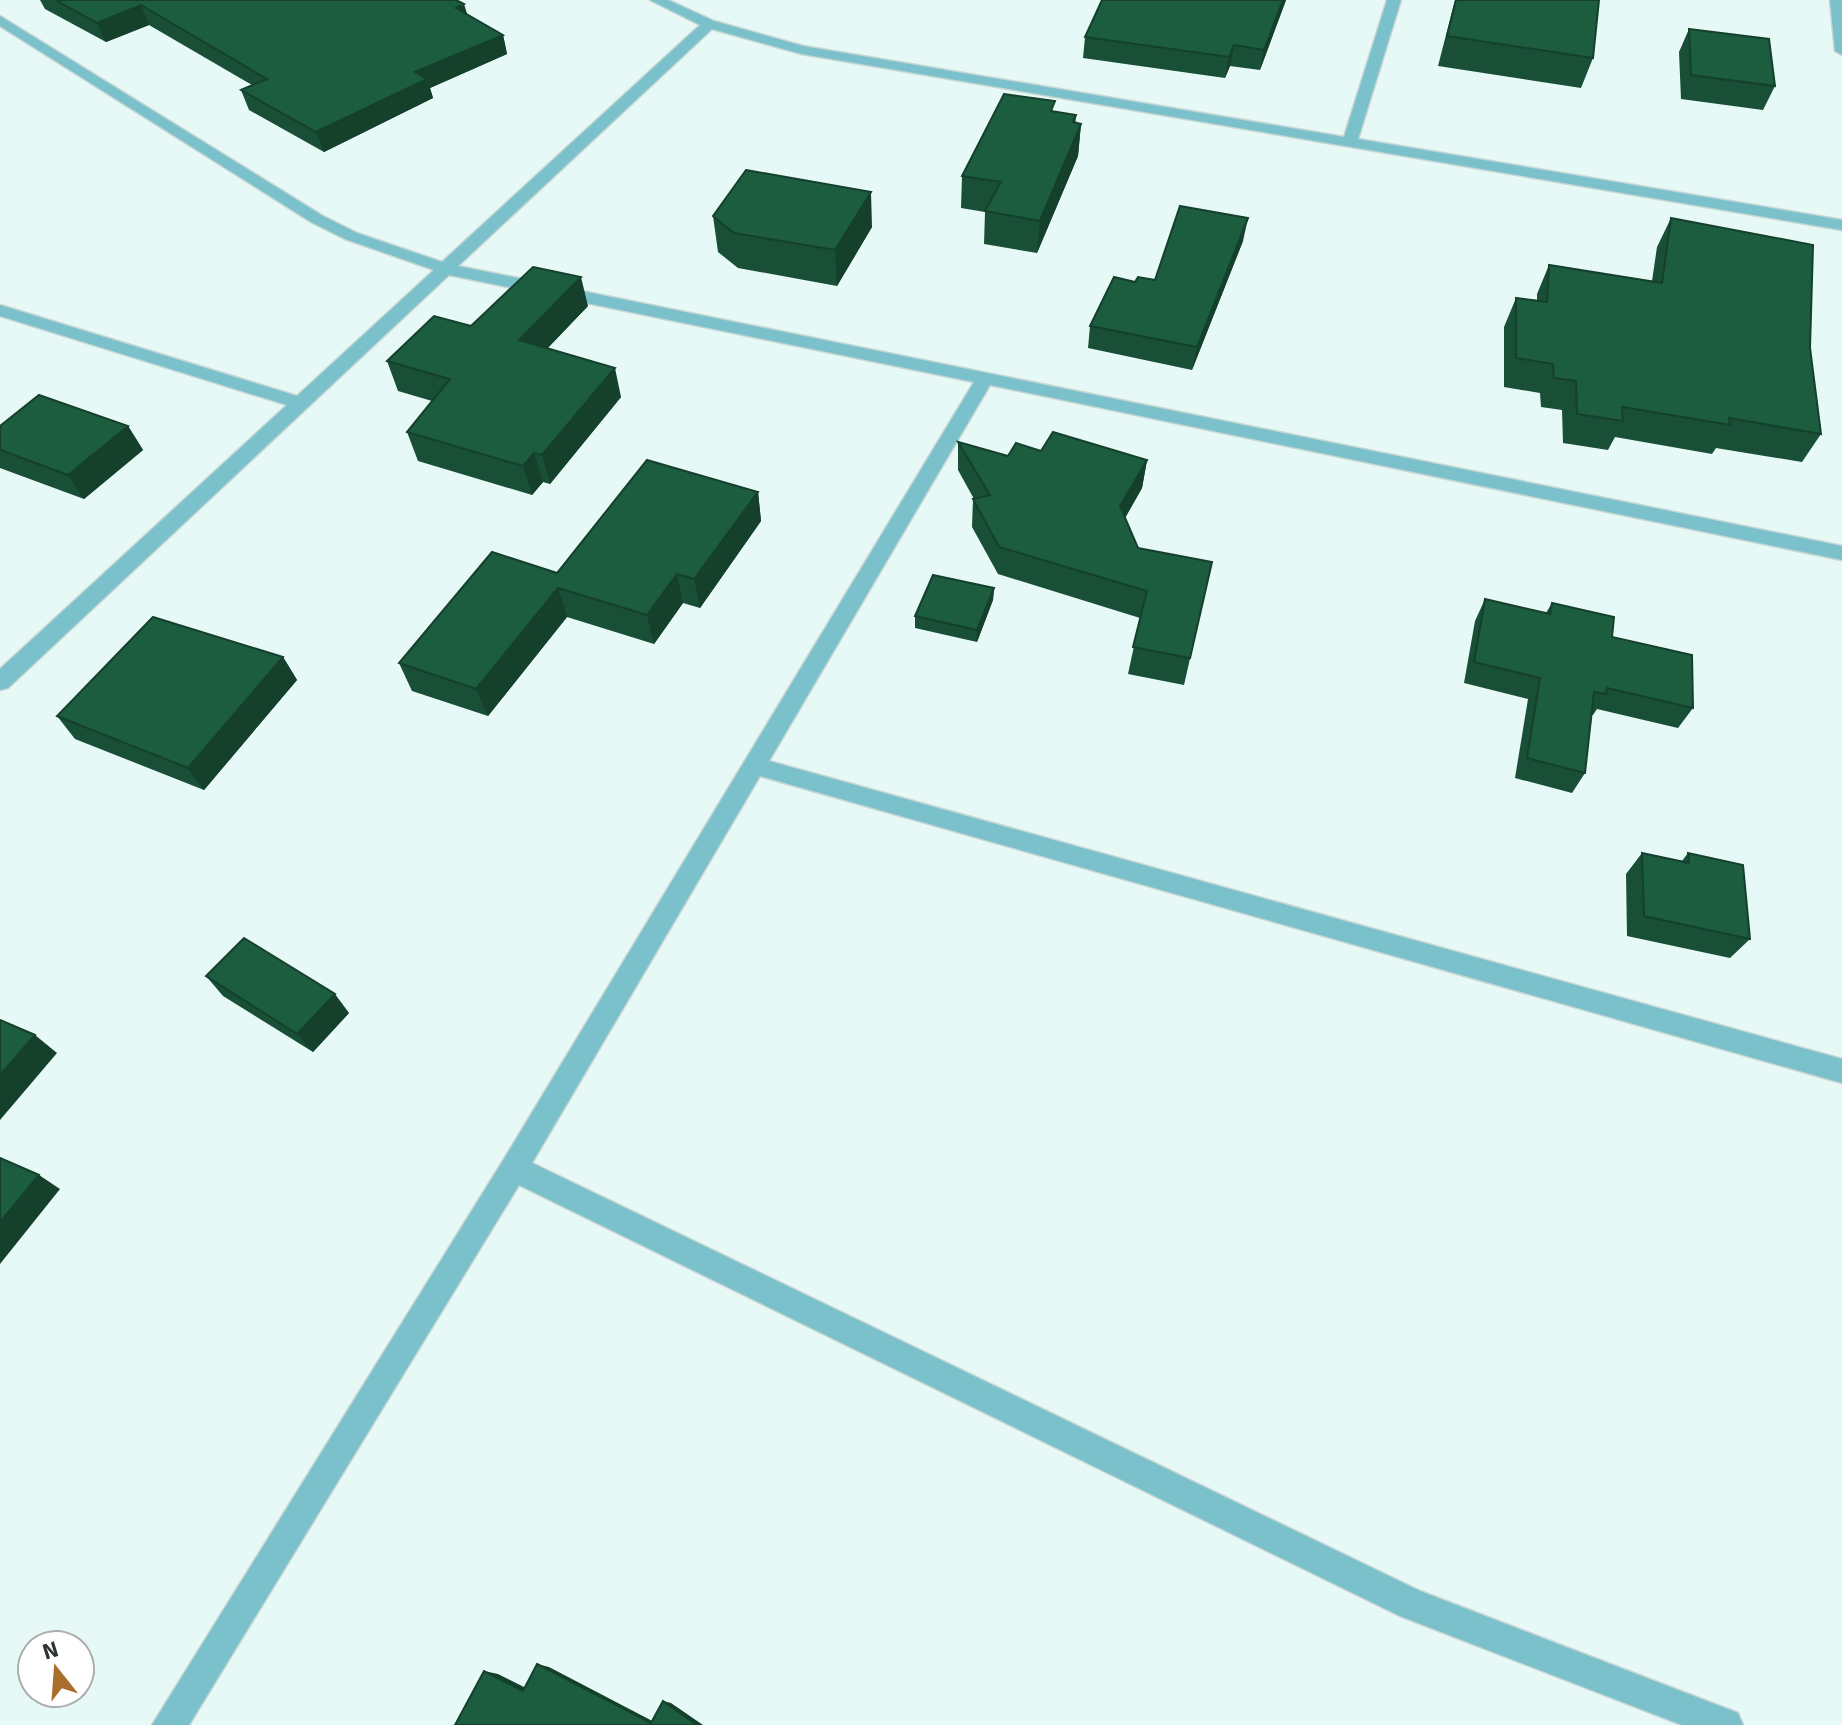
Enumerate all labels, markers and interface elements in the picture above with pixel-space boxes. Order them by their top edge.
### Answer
north arrow [16,1629,96,1709]
text: N [39,1635,62,1666]

